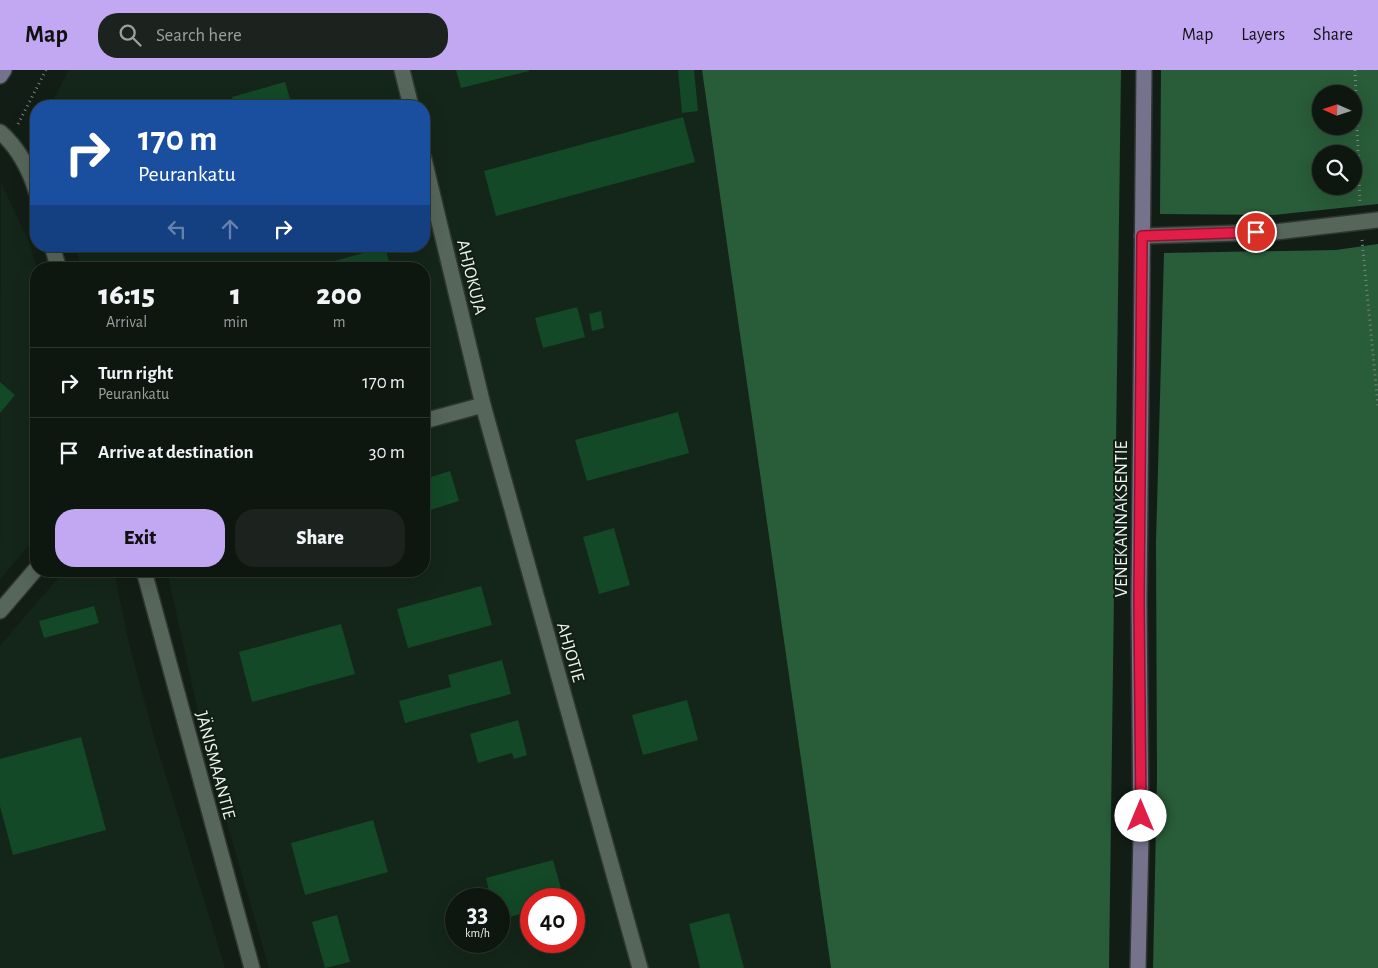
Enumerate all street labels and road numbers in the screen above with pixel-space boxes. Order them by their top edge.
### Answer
street label: AHJOKUJA [453,238,489,317]
street label: VENEKANNAKSENTIE [1113,440,1131,597]
street label: AHJOTIE [553,620,587,684]
street label: JÄNISMAANTIE [192,709,240,821]

